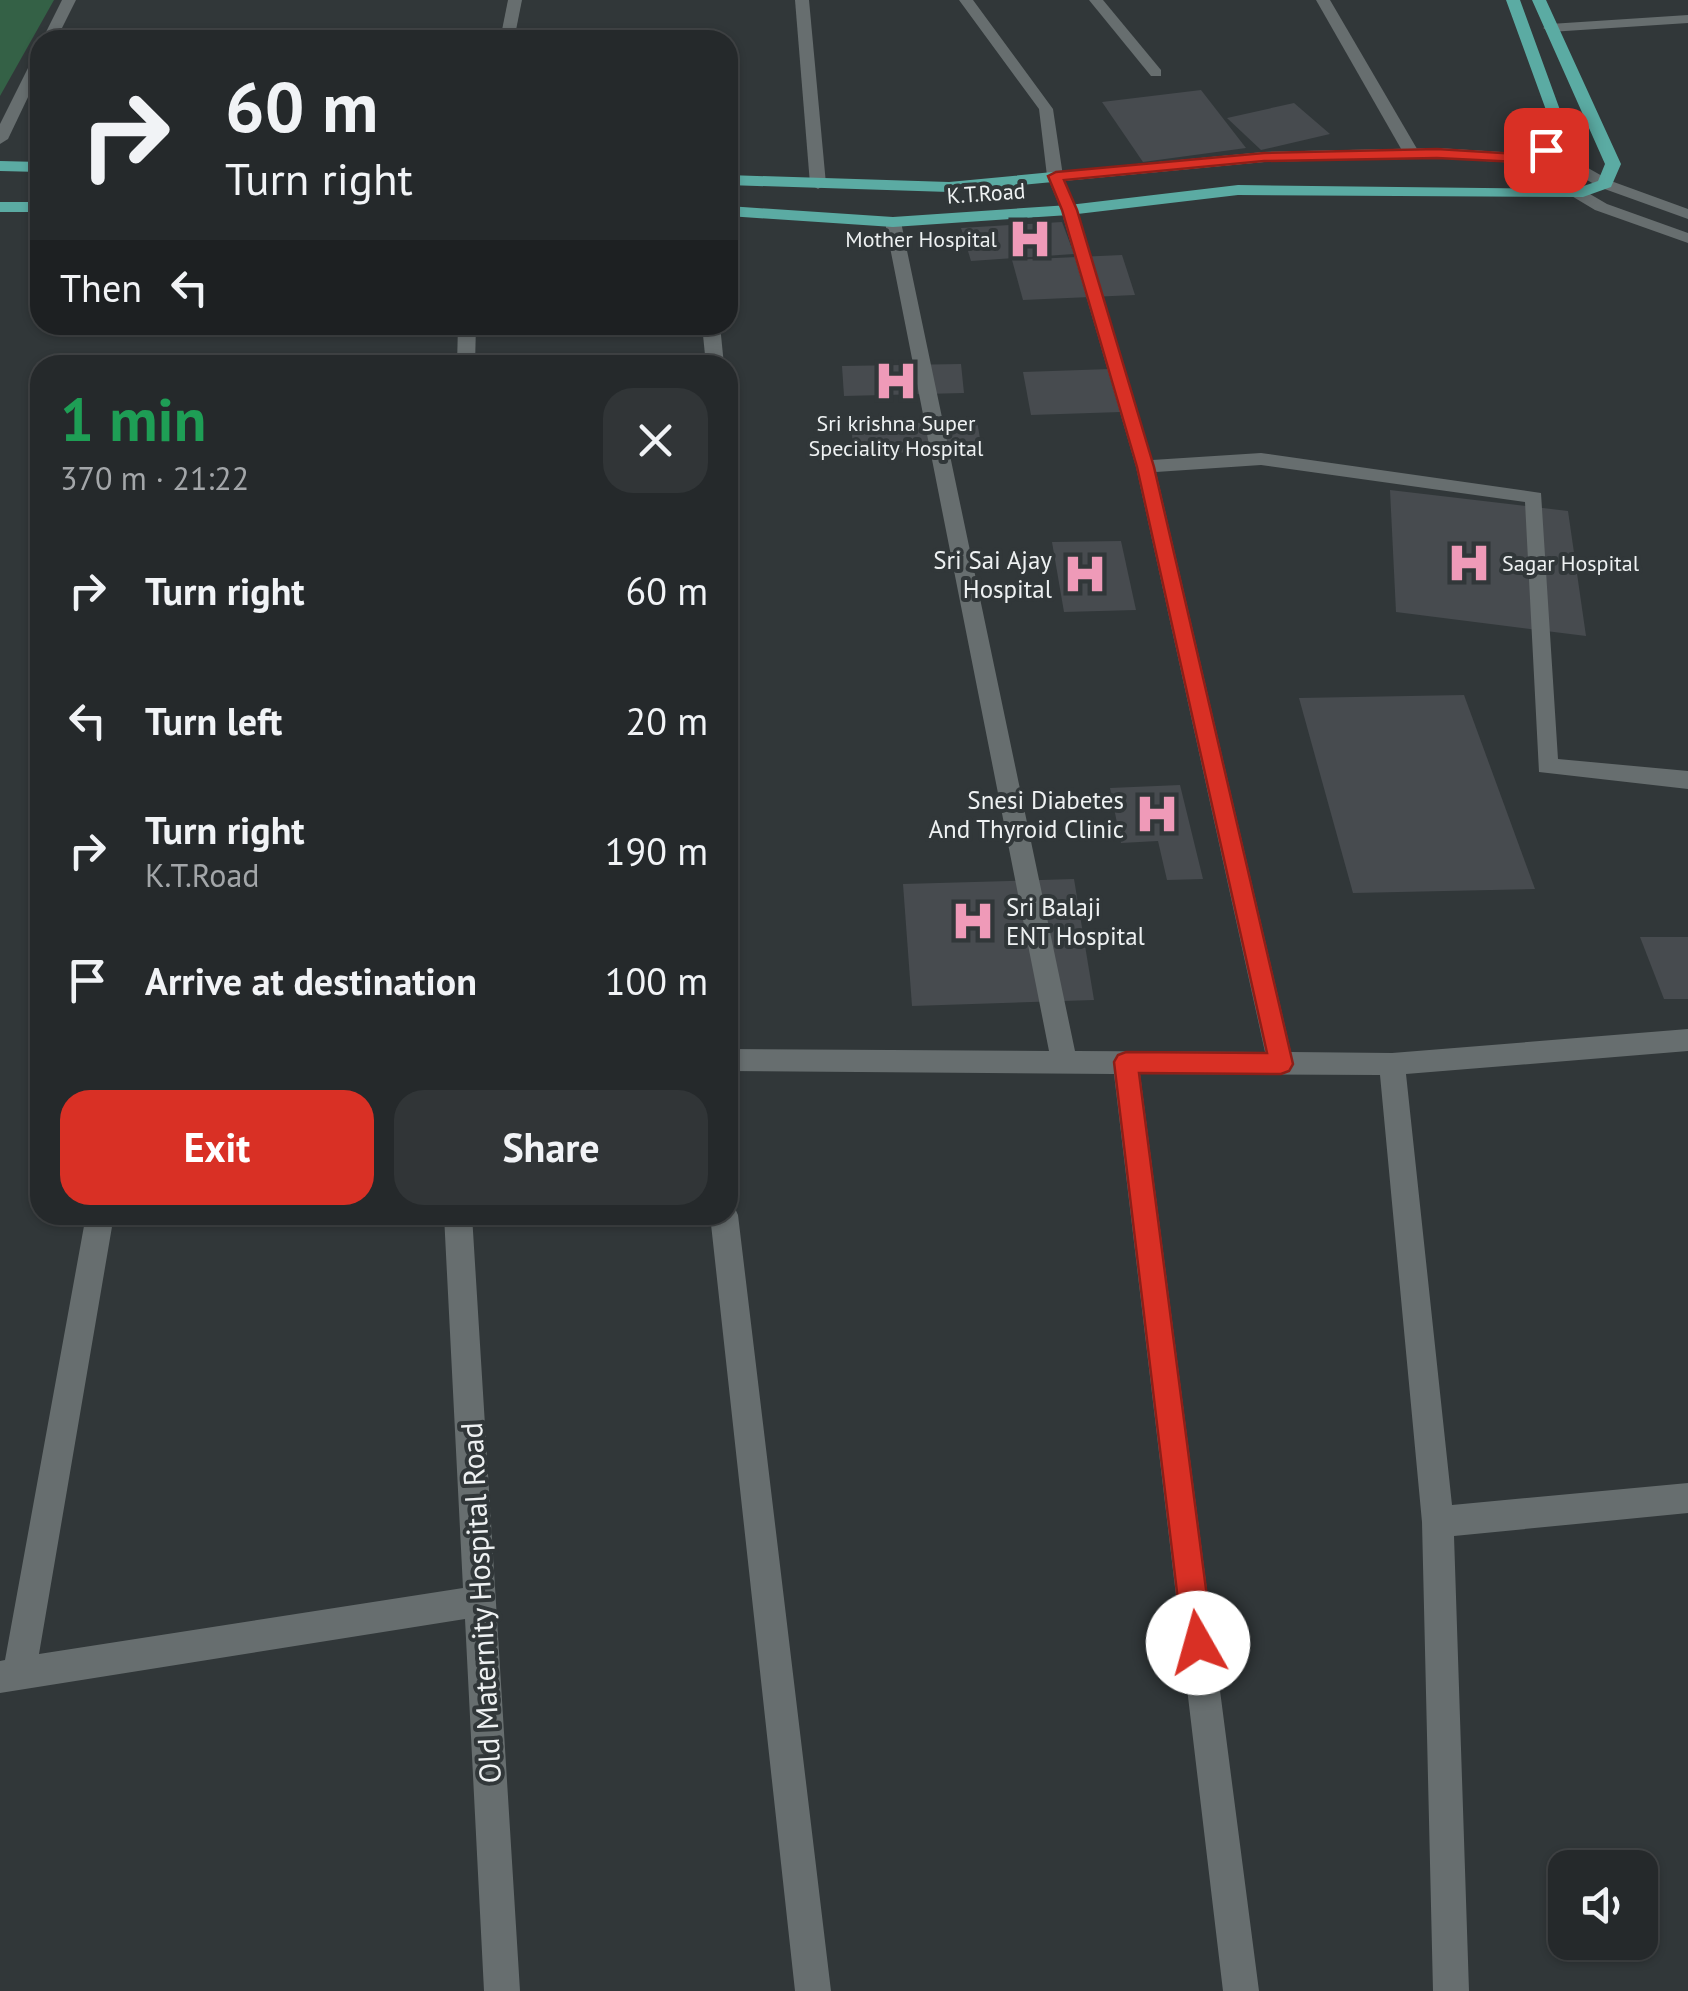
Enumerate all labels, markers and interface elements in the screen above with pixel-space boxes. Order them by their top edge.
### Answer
text: 60 m [225,61,378,151]
icon: right [60,70,190,200]
pin [1504,108,1589,193]
icon: arrive [1519,123,1574,178]
text: Turn right [225,149,413,207]
street label: K.T.Road [946,176,1026,210]
hospital icon: Mother Hospital [1006,215,1054,263]
place label: Mother Hospital [845,225,998,253]
icon: left [162,260,217,315]
text: Then [60,263,142,312]
hospital icon: Sri krishna Super Speciality Hospital [872,357,920,405]
text: 1 min [60,380,206,458]
button: close [603,388,708,493]
place label: Sri krishna Super Speciality Hospital [809,409,984,462]
text: 370 m · 21:22 [60,457,249,499]
hospital icon: Sagar Hospital [1445,539,1493,587]
place label: Sri Sai Ajay Hospital [933,544,1053,605]
place label: Sagar Hospital [1502,549,1640,577]
hospital icon: Sri Sai Ajay Hospital [1061,550,1109,598]
icon: right [60,563,115,618]
text: Turn right [145,566,305,615]
text: 60 m [626,566,708,615]
icon: left [60,693,115,748]
text: Turn left [145,696,282,745]
text: 20 m [626,696,708,745]
place label: Snesi Diabetes And Thyroid Clinic [928,784,1124,845]
hospital icon: Snesi Diabetes And Thyroid Clinic [1133,790,1181,838]
text: Turn right [145,805,305,854]
icon: right [60,823,115,878]
text: 190 m [605,826,708,875]
text: K.T.Road [145,854,260,896]
place label: Sri Balaji ENT Hospital [1006,891,1146,952]
hospital icon: Sri Balaji ENT Hospital [949,897,997,945]
icon: arrive [60,953,115,1008]
text: Arrive at destination [145,956,477,1005]
text: 100 m [605,956,708,1005]
button: Exit [60,1090,374,1205]
button: Share [394,1090,708,1205]
street label: Old Maternity Hospital Road [451,1422,509,1784]
position arrow [1146,1591,1250,1695]
map controls [1548,1850,1658,1960]
button: sound [1548,1850,1658,1960]

